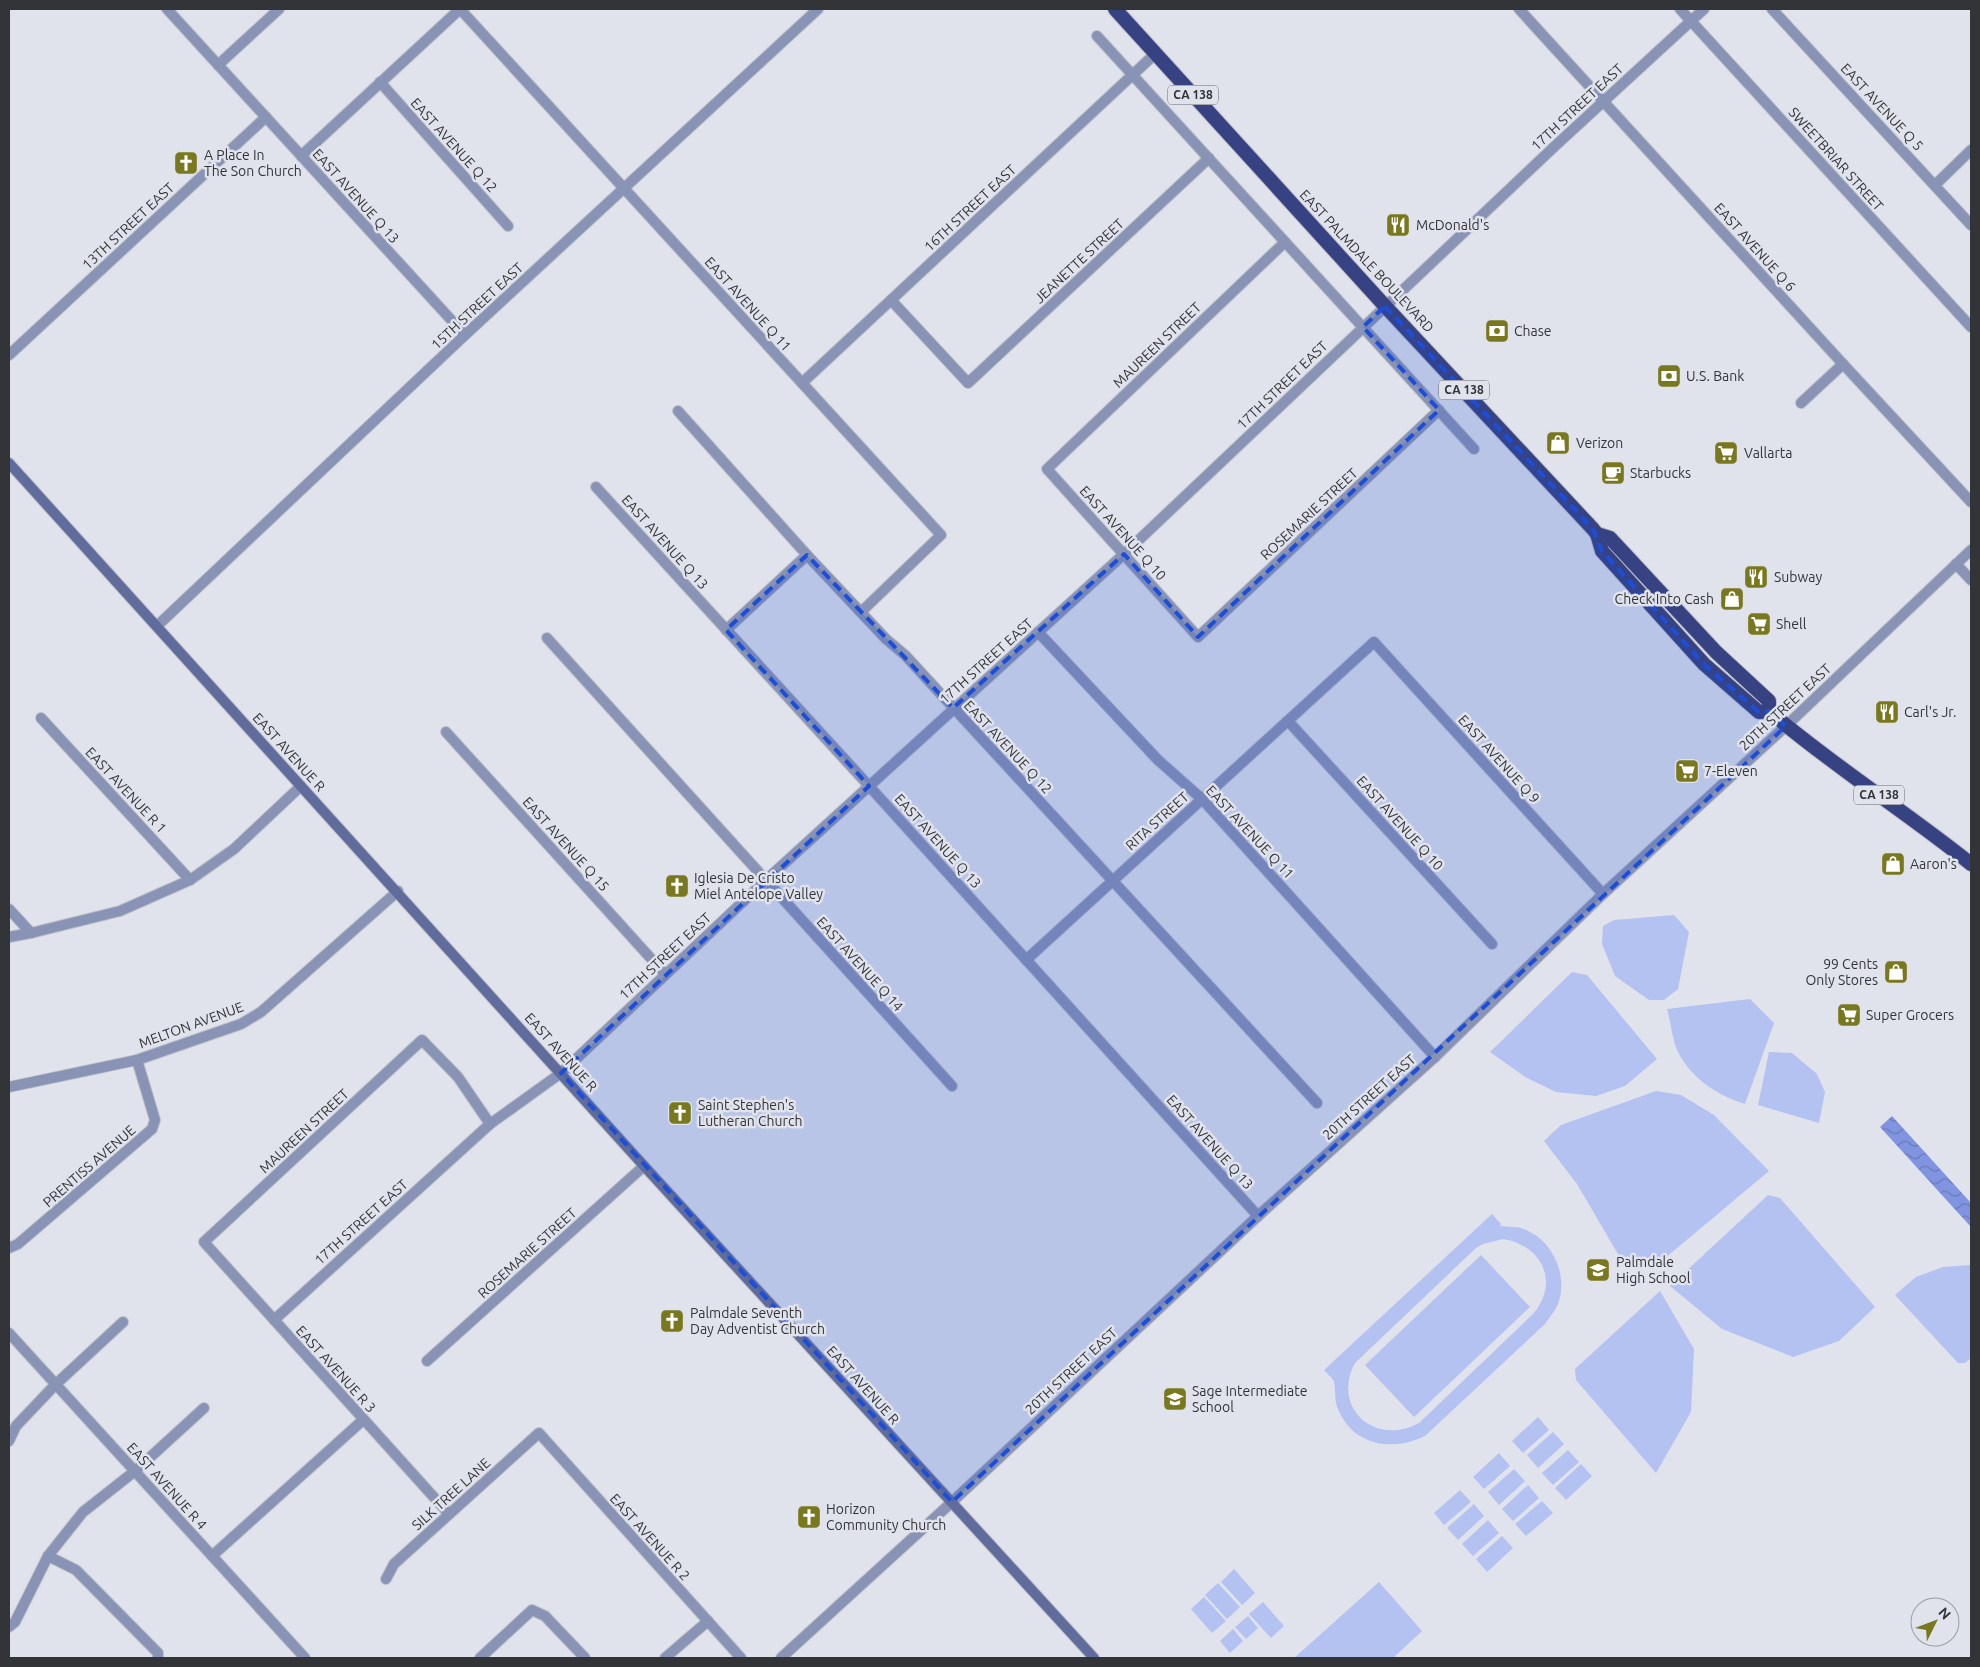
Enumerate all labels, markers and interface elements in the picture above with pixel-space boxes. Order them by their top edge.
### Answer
street label: 17TH STREET EAST [1528,60,1626,154]
street label: EAST AVENUE Q 5 [1837,60,1927,154]
road number: CA 138 [1168,86,1218,104]
street label: EAST AVENUE Q 12 [407,95,501,195]
street label: SWEETBRIAR STREET [1785,104,1887,214]
street label: EAST AVENUE Q 13 [309,146,403,246]
place label: A Place In The Son Church [204,147,302,179]
church icon: A Place In The Son Church [173,150,199,176]
street label: 16TH STREET EAST [921,161,1019,255]
street label: 13TH STREET EAST [79,179,177,273]
street label: EAST PALMDALE BOULEVARD [1297,186,1437,336]
street label: EAST AVENUE Q 6 [1711,200,1799,295]
restaurant icon: McDonald's [1385,212,1411,238]
street label: JEANETTE STREET [1031,215,1127,306]
place label: McDonald's [1416,217,1489,233]
street label: EAST AVENUE Q 11 [701,254,795,354]
street label: 15TH STREET EAST [428,259,526,353]
street label: MAUREEN STREET [1110,299,1204,391]
bank icon: Chase [1484,318,1510,344]
place label: Chase [1514,323,1552,339]
street label: 17TH STREET EAST [1233,338,1331,432]
bank icon: U.S. Bank [1656,363,1682,389]
place label: U.S. Bank [1686,368,1744,384]
road number: CA 138 [1439,380,1489,400]
shop icon: Verizon [1545,430,1571,456]
place label: Verizon [1576,435,1623,451]
supermarket icon: Vallarta [1713,440,1739,466]
place label: Vallarta [1744,445,1792,461]
cafe icon: Starbucks [1600,460,1626,486]
street label: ROSEMARIE STREET [1257,465,1361,563]
place label: Starbucks [1630,465,1691,481]
street label: EAST AVENUE Q 10 [1076,483,1170,583]
street label: EAST AVENUE Q 13 [618,492,712,592]
restaurant icon: Subway [1743,564,1769,590]
place label: Subway [1774,569,1823,585]
shop icon: Check Into Cash [1719,586,1745,612]
place label: Check Into Cash [1615,591,1714,607]
supermarket icon: Shell [1746,611,1772,637]
street label: 17TH STREET EAST [936,615,1036,707]
place label: Shell [1776,616,1807,632]
street label: 20TH STREET EAST [1736,660,1834,754]
street label: EAST AVENUE Q 12 [961,697,1055,797]
restaurant icon: Carl's Jr. [1874,699,1900,725]
place label: Carl's Jr. [1904,704,1956,720]
street label: EAST AVENUE R [250,709,329,795]
street label: EAST AVENUE Q 9 [1455,712,1543,806]
street label: EAST AVENUE R 1 [82,744,170,836]
supermarket icon: 7-Eleven [1674,758,1700,784]
place label: 7-Eleven [1704,763,1758,779]
street label: EAST AVENUE Q 10 [1353,773,1447,873]
street label: EAST AVENUE Q 11 [1203,782,1297,882]
road number: CA 138 [1854,786,1904,804]
street label: RITA STREET [1122,788,1192,853]
street label: EAST AVENUE Q 13 [891,791,985,891]
street label: EAST AVENUE Q 15 [519,794,613,894]
shop icon: Aaron's [1880,851,1906,877]
place label: Aaron's [1910,856,1957,872]
place label: Iglesia De Cristo Miel Antelope Valley [694,870,823,902]
church icon: Iglesia De Cristo Miel Antelope Valley [664,873,690,899]
street label: 17TH STREET EAST [616,909,714,1003]
street label: EAST AVENUE Q 14 [813,914,907,1014]
place label: 99 Cents Only Stores [1805,956,1878,988]
shop icon: 99 Cents Only Stores [1883,959,1909,985]
street label: MELTON AVENUE [137,999,246,1051]
supermarket icon: Super Grocers [1836,1002,1862,1028]
place label: Super Grocers [1866,1007,1954,1023]
street label: EAST AVENUE R [522,1009,601,1095]
street label: 20TH STREET EAST [1319,1051,1419,1143]
street label: MAUREEN STREET [256,1086,352,1176]
street label: EAST AVENUE Q 13 [1163,1092,1257,1192]
place label: Saint Stephen's Lutheran Church [698,1097,802,1129]
church icon: Saint Stephen's Lutheran Church [667,1100,693,1126]
street label: PRENTISS AVENUE [40,1122,138,1210]
street label: 17TH STREET EAST [311,1176,411,1268]
street label: ROSEMARIE STREET [475,1205,580,1301]
place label: Palmdale High School [1616,1254,1691,1286]
school or university icon: Palmdale High School [1585,1257,1611,1283]
place label: Palmdale Seventh Day Adventist Church [690,1305,825,1337]
church icon: Palmdale Seventh Day Adventist Church [659,1308,685,1334]
street label: EAST AVENUE R 3 [293,1322,379,1416]
street label: 20TH STREET EAST [1022,1324,1120,1418]
street label: EAST AVENUE R [824,1342,903,1428]
place label: Sage Intermediate School [1192,1383,1307,1415]
school or university icon: Sage Intermediate School [1162,1386,1188,1412]
street label: EAST AVENUE R 4 [124,1439,210,1533]
street label: SILK TREE LANE [409,1455,493,1533]
street label: EAST AVENUE R 2 [607,1490,693,1584]
place label: Horizon Community Church [826,1501,946,1533]
church icon: Horizon Community Church [796,1504,822,1530]
north arrow [1910,1597,1960,1647]
text: N [1935,1604,1954,1623]

